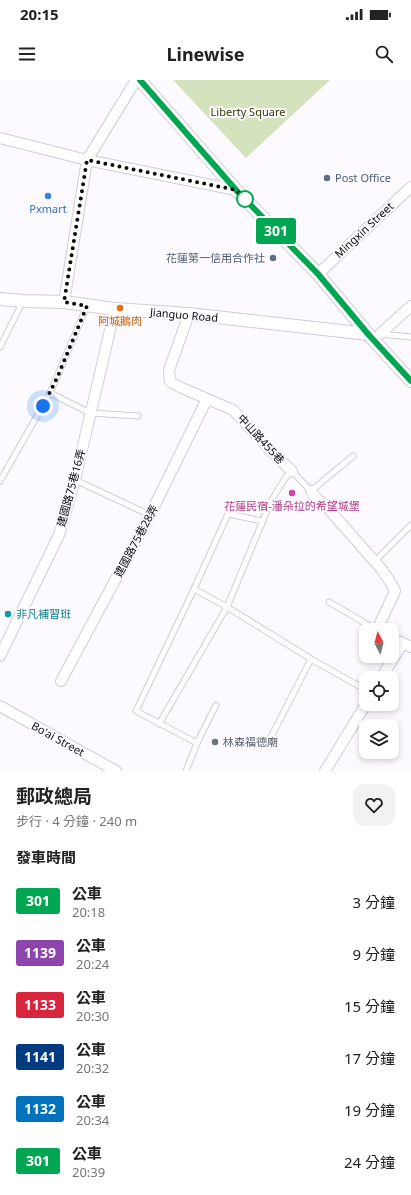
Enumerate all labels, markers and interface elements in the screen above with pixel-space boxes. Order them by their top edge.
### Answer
text: 20:15 [20,4,59,24]
text: Linewise [166,42,245,66]
icon: menu [16,43,38,65]
icon: search [373,43,395,65]
park label: Liberty Square [211,104,285,119]
place label: Post Office [335,170,391,185]
marker: Post Office [322,173,332,183]
unlabelled marker [236,190,254,208]
marker: Pxmart [43,191,53,201]
street label: Mingxin Street [331,198,396,261]
place label: Pxmart [29,201,67,216]
line badge: 301 [253,218,299,244]
text: 301 [264,221,288,240]
place label: 花蓮第一信用合作社 [166,250,265,265]
marker: 花蓮第一信用合作社 [268,253,278,263]
marker: 阿城鵝肉 [115,303,125,313]
street label: Jianguo Road [148,304,219,325]
place label: 阿城鵝肉 [98,313,142,328]
your location [33,396,53,416]
street label: 中山路455巷 [234,411,288,467]
street label: 建國路75巷16弄 [53,447,88,529]
marker: 花蓮民宿-潘朵拉的希望城堡 [287,488,297,498]
place label: 花蓮民宿-潘朵拉的希望城堡 [224,498,360,513]
street label: 建國路75巷28弄 [110,502,161,580]
place label: 非凡補習班 [16,606,71,621]
marker: 非凡補習班 [3,609,13,619]
north arrow [359,623,399,663]
map controls [359,623,399,759]
button: locate [359,671,399,711]
street label: Bo'ai Street [29,718,87,759]
button: layers [359,719,399,759]
place label: 林森福德廟 [223,734,278,749]
marker: 林森福德廟 [210,737,220,747]
text: 郵政總局 [16,783,92,809]
button: heart [353,784,395,826]
text: 步行 · 4 分鐘 · 240 m [16,812,137,830]
text: 發車時間 [16,847,76,867]
text: 公車 [72,883,102,903]
text: 301 [26,891,50,910]
text: 3 分鐘 [353,892,395,912]
text: 20:18 [72,903,105,921]
text: 公車 [76,935,106,955]
text: 1139 [24,943,56,962]
text: 9 分鐘 [353,944,395,964]
text: 20:24 [76,955,109,973]
text: 公車 [76,987,106,1007]
text: 1133 [24,995,56,1014]
text: 15 分鐘 [344,996,395,1016]
text: 20:30 [76,1007,109,1025]
text: 公車 [76,1039,106,1059]
text: 1141 [24,1047,56,1066]
text: 17 分鐘 [344,1048,395,1068]
text: 20:32 [76,1059,109,1077]
text: 公車 [76,1091,106,1111]
text: 1132 [24,1099,56,1118]
text: 19 分鐘 [344,1100,395,1120]
text: 20:34 [76,1111,109,1129]
text: 公車 [72,1143,102,1163]
text: 301 [26,1151,50,1170]
text: 24 分鐘 [344,1152,395,1172]
text: 20:39 [72,1163,105,1181]

